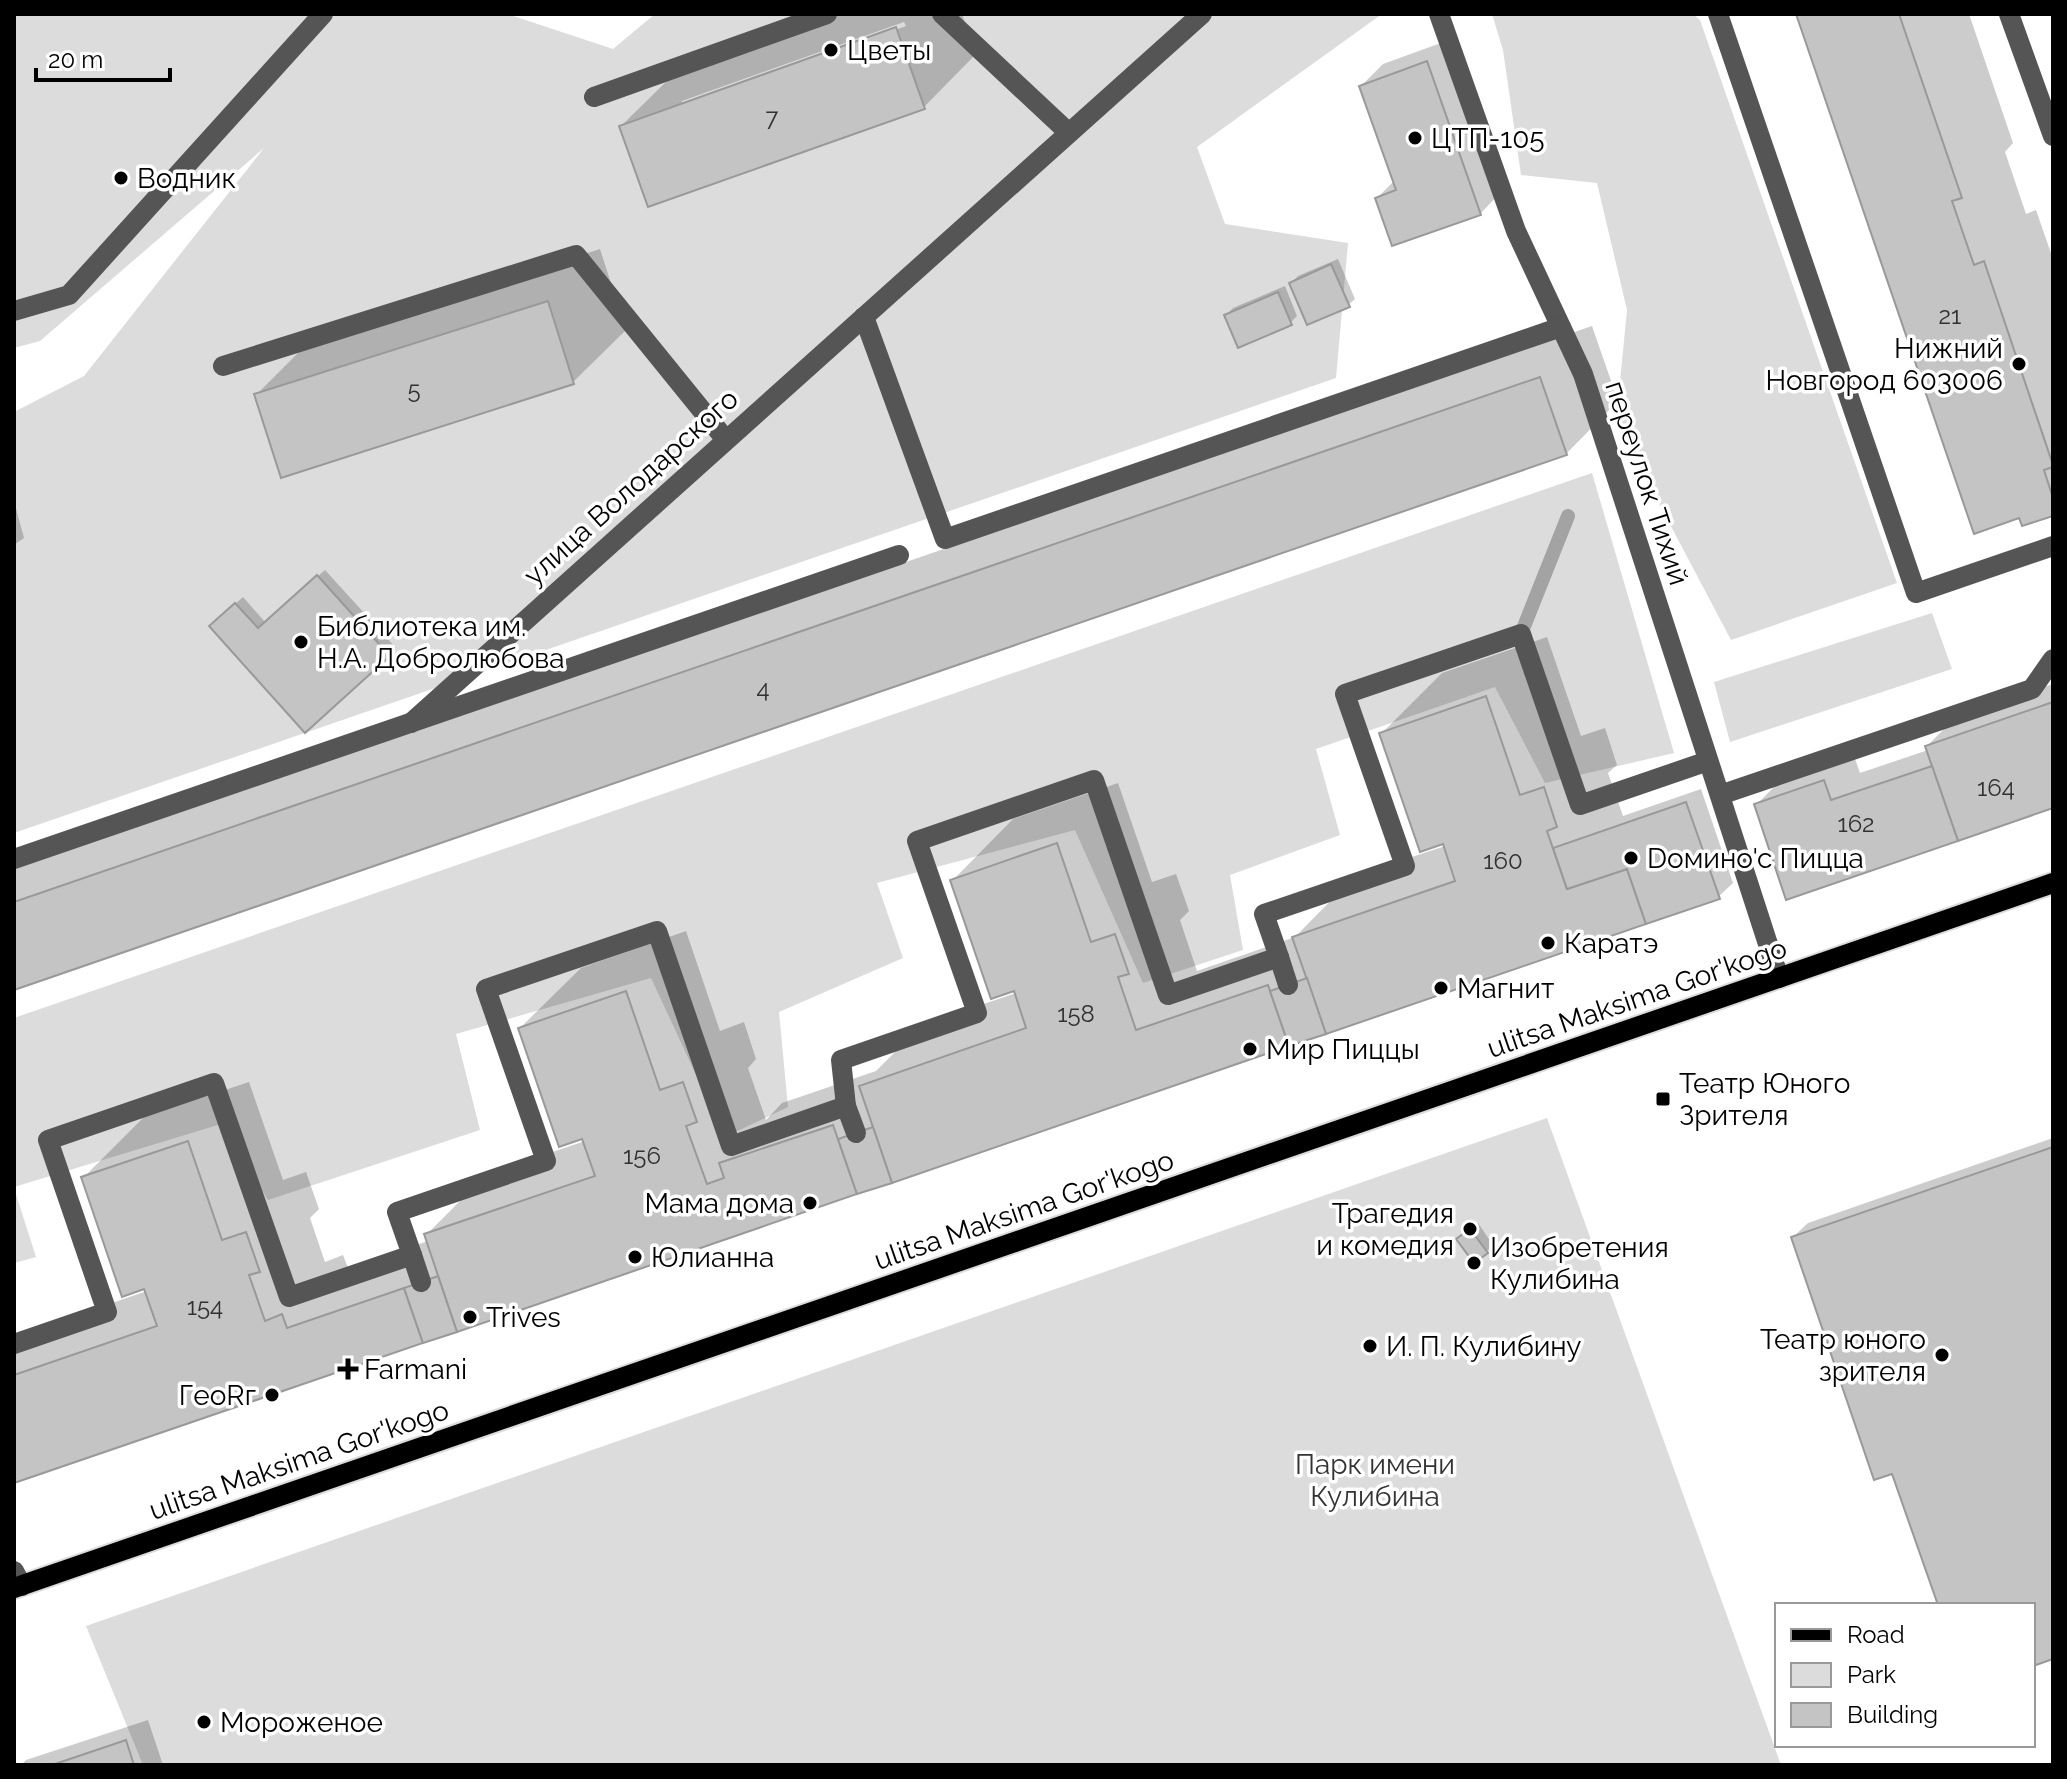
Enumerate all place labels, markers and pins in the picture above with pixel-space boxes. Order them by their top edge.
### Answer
place label: Цветы [847,34,931,67]
marker: Цветы [822,41,840,59]
place label: ЦТП-105 [1431,122,1545,155]
marker: ЦТП-105 [1406,129,1424,147]
place label: Водник [137,162,236,195]
marker: Водник [112,169,130,187]
place label: Нижний Новгород 603006 [1765,332,2003,397]
marker: Нижний Новгород 603006 [2010,355,2028,373]
place label: Библиотека им. Н.А. Добролюбова [317,610,565,675]
marker: Библиотека им. Н.А. Добролюбова [292,633,310,651]
place label: Dомино'с Пицца [1647,842,1864,875]
marker: Dомино'с Пицца [1622,849,1640,867]
place label: Каратэ [1564,927,1658,960]
marker: Каратэ [1539,934,1557,952]
place label: Магнит [1457,972,1554,1005]
marker: Магнит [1432,979,1450,997]
place label: Мир Пиццы [1266,1033,1420,1066]
marker: Мир Пиццы [1241,1040,1259,1058]
place label: Театр Юного Зрителя [1679,1067,1851,1132]
marker: Театр Юного Зрителя [1654,1090,1672,1108]
place label: Мама дома [645,1187,794,1220]
marker: Мама дома [801,1194,819,1212]
place label: Трагедия и комедия [1316,1197,1454,1262]
marker: Трагедия и комедия [1461,1220,1479,1238]
place label: Изобретения Кулибина [1490,1231,1669,1296]
place label: Юлианна [651,1241,774,1274]
marker: Юлианна [626,1248,644,1266]
marker: Изобретения Кулибина [1465,1254,1483,1272]
place label: Trives [486,1301,561,1334]
marker: Trives [461,1308,479,1326]
place label: Театр юного зрителя [1760,1323,1926,1388]
place label: И. П. Кулибину [1386,1330,1582,1363]
marker: И. П. Кулибину [1361,1337,1379,1355]
marker: Театр юного зрителя [1933,1346,1951,1364]
place label: Farmani [364,1353,467,1386]
marker: Farmani [339,1360,357,1378]
place label: ГеоRг [179,1379,256,1412]
marker: ГеоRг [263,1386,281,1404]
place label: Мороженое [220,1706,383,1739]
marker: Мороженое [195,1713,213,1731]

